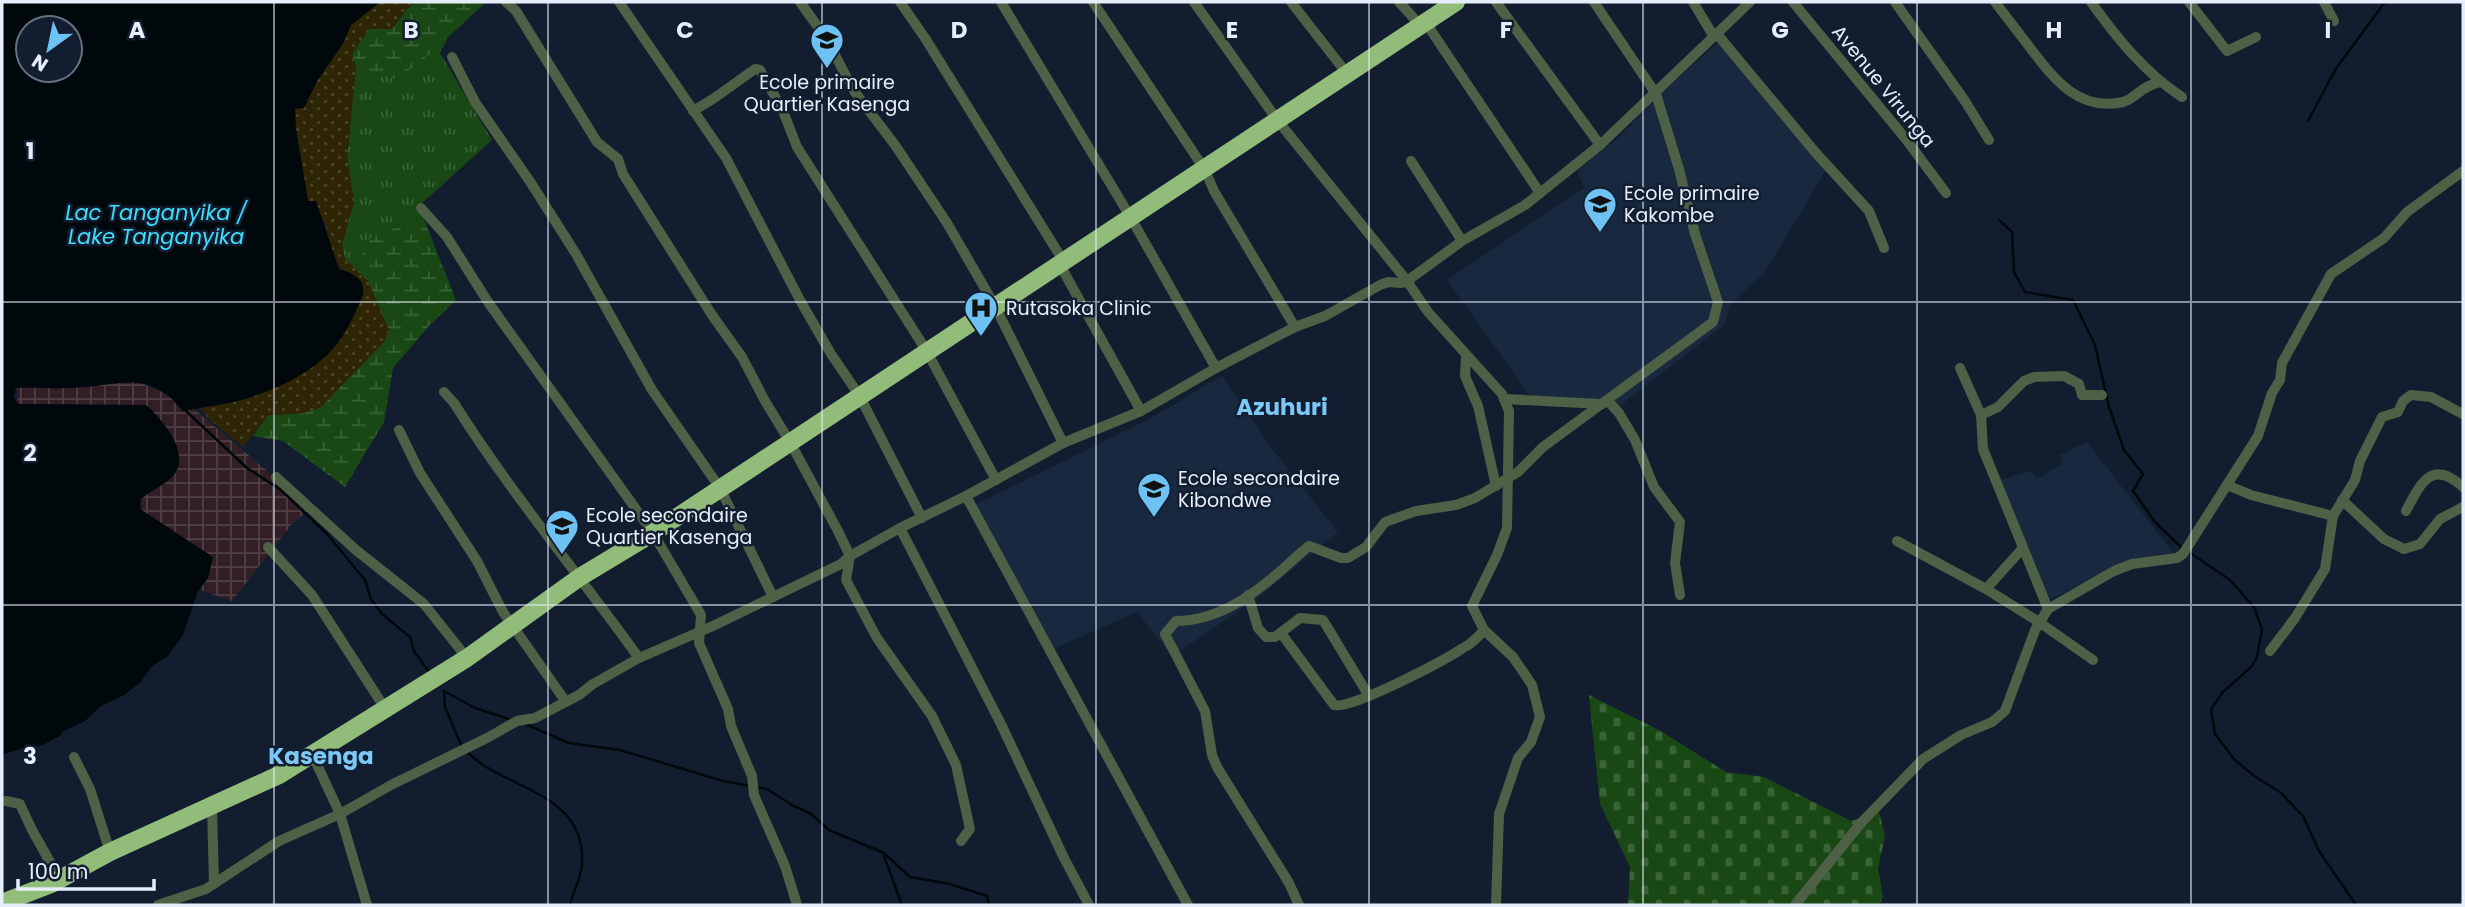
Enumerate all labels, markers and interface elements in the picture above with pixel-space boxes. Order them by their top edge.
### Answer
north arrow [14,14,84,84]
text: A [129,14,146,46]
text: B [403,14,419,46]
text: C [676,14,694,46]
text: D [951,14,967,46]
text: E [1226,14,1238,46]
text: F [1500,14,1512,46]
text: G [1771,14,1789,46]
text: H [2046,14,2062,46]
text: I [2325,14,2331,46]
street label: Avenue Virunga [1826,19,1942,154]
school or university icon: Ecole primaire Quartier Kasenga [808,21,846,70]
text: N [27,48,53,78]
place label: Ecole primaire Quartier Kasenga [744,69,910,118]
text: 1 [26,135,34,167]
place label: Ecole primaire Kakombe [1624,180,1760,229]
school or university icon: Ecole primaire Kakombe [1581,185,1619,234]
water label: Lac Tanganyika / Lake Tanganyika [65,198,249,251]
hospital icon: Rutasoka Clinic [962,289,1000,338]
place label: Rutasoka Clinic [1006,295,1152,322]
district label: Azuhuri [1236,391,1328,423]
text: 2 [23,437,37,469]
place label: Ecole secondaire Kibondwe [1178,465,1340,514]
school or university icon: Ecole secondaire Kibondwe [1135,470,1173,519]
place label: Ecole secondaire Quartier Kasenga [586,502,752,551]
school or university icon: Ecole secondaire Quartier Kasenga [543,507,581,556]
text: 3 [23,740,37,772]
district label: Kasenga [268,740,374,772]
scale bar [18,848,154,892]
text: 100 m [28,857,88,886]

